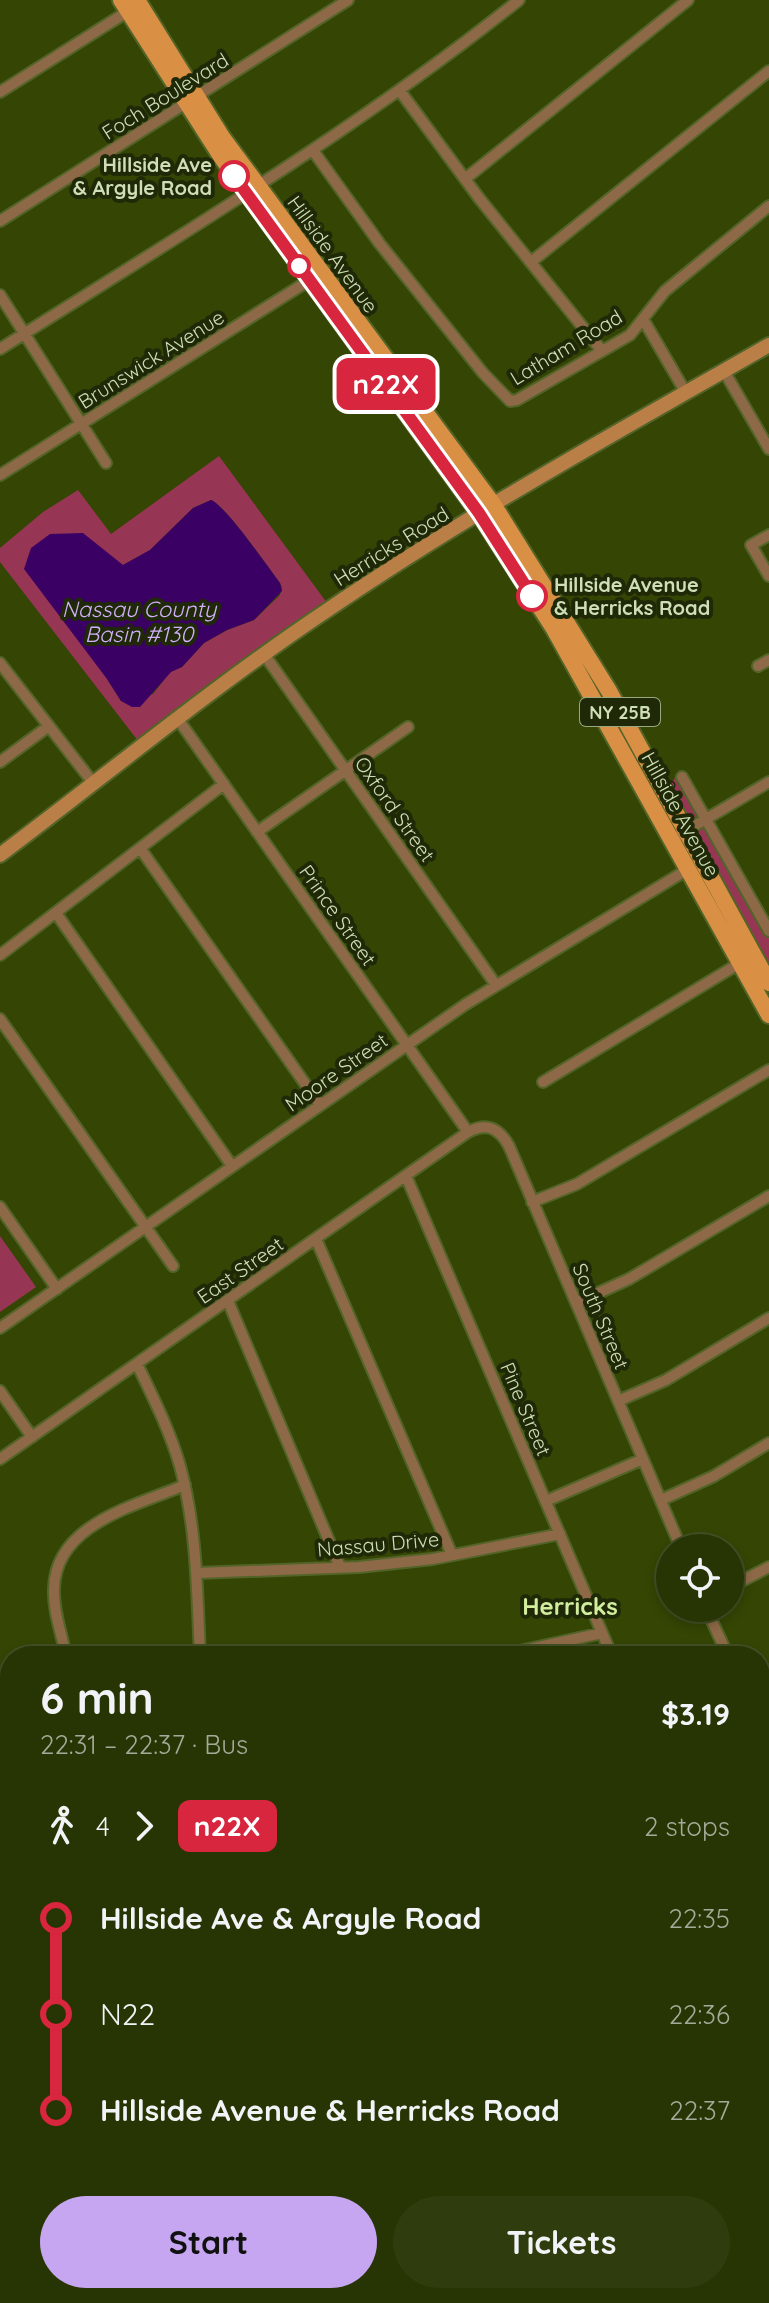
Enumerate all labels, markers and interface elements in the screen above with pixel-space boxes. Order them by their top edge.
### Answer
street label: Foch Boulevard [97,47,233,145]
place label: Hillside Ave & Argyle Road [73,152,212,200]
marker: Hillside Ave & Argyle Road [219,161,249,191]
street label: Hillside Avenue [282,190,384,318]
unlabelled marker [288,255,310,277]
street label: Brunswick Avenue [73,304,229,414]
street label: Latham Road [505,304,627,390]
line badge: n22X [330,358,442,410]
text: n22X [353,366,419,401]
street label: Herricks Road [329,501,453,591]
place label: Hillside Avenue & Herricks Road [554,572,710,620]
marker: Hillside Avenue & Herricks Road [517,581,547,611]
water label: Nassau County Basin #130 [62,595,218,648]
road number: NY 25B [580,698,660,726]
street label: Hillside Avenue [636,747,726,881]
street label: Oxford Street [350,752,441,867]
street label: Prince Street [294,860,382,970]
street label: Moore Street [280,1027,392,1116]
street label: East Street [192,1231,288,1309]
street label: South Street [567,1259,635,1373]
street label: Pine Street [495,1358,557,1460]
street label: Nassau Drive [316,1526,440,1562]
map controls [656,1534,744,1622]
button: locate [656,1534,744,1622]
district label: Herricks [522,1591,618,1621]
text: 6 min [40,1670,154,1725]
text: $3.19 [661,1695,730,1733]
text: 22:31 – 22:37 · Bus [40,1728,248,1761]
icon: walk [40,1804,84,1848]
icon: forward [122,1804,166,1848]
text: n22X [194,1808,261,1843]
text: 4 [96,1810,110,1843]
text: 2 stops [644,1810,730,1843]
text: Hillside Ave & Argyle Road [100,1899,481,1937]
text: 22:35 [669,1902,730,1935]
text: N22 [100,1995,155,2033]
text: 22:36 [669,1998,730,2031]
text: Hillside Avenue & Herricks Road [100,2091,560,2129]
text: 22:37 [669,2094,730,2127]
button: Start [40,2196,377,2288]
button: Tickets [393,2196,730,2288]

